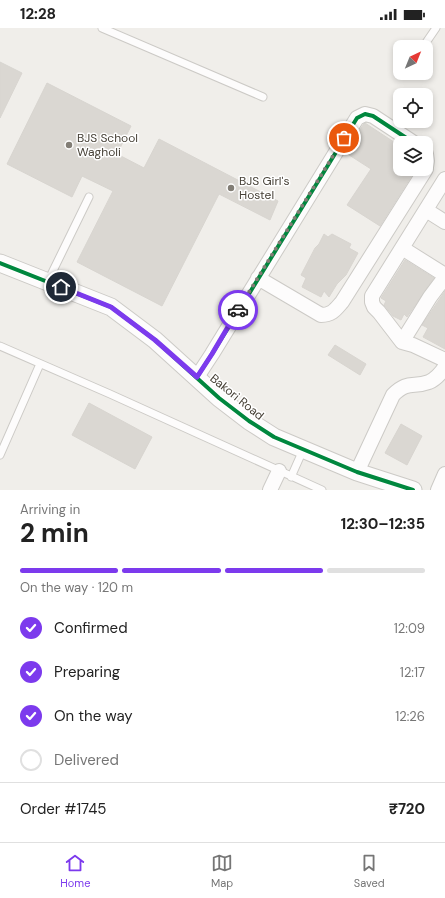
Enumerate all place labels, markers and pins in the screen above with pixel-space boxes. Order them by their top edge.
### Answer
pin [327,121,361,155]
place label: BJS School Wagholi [77,130,138,160]
marker: BJS School Wagholi [64,140,74,150]
place label: BJS Girl's Hostel [239,173,289,203]
marker: BJS Girl's Hostel [226,183,236,193]
pin [44,270,78,304]

